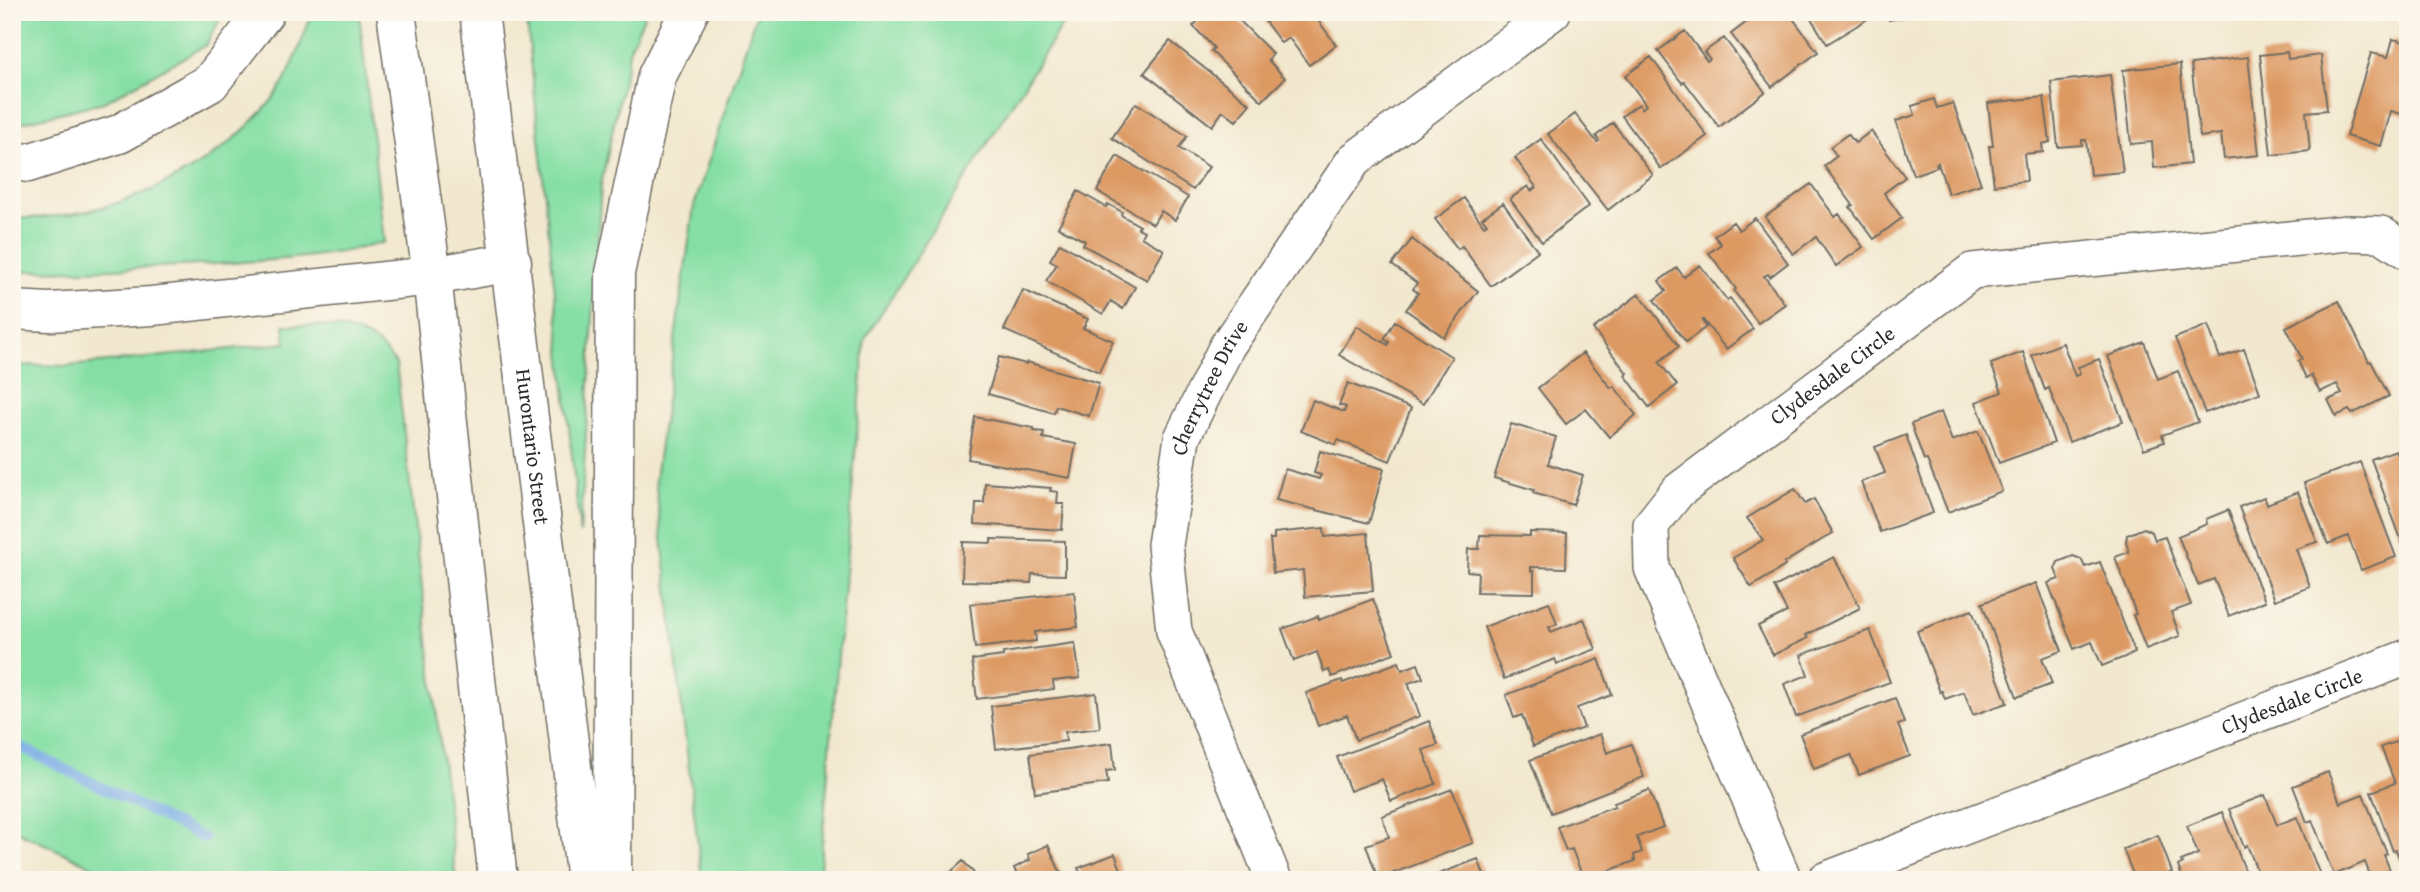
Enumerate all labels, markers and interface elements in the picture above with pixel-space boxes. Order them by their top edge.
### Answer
street label: Cherrytree Drive [1163,313,1256,457]
street label: Clydesdale Circle [1763,318,1901,432]
street label: Hurontario Street [508,367,558,527]
street label: Clydesdale Circle [2217,660,2367,742]

